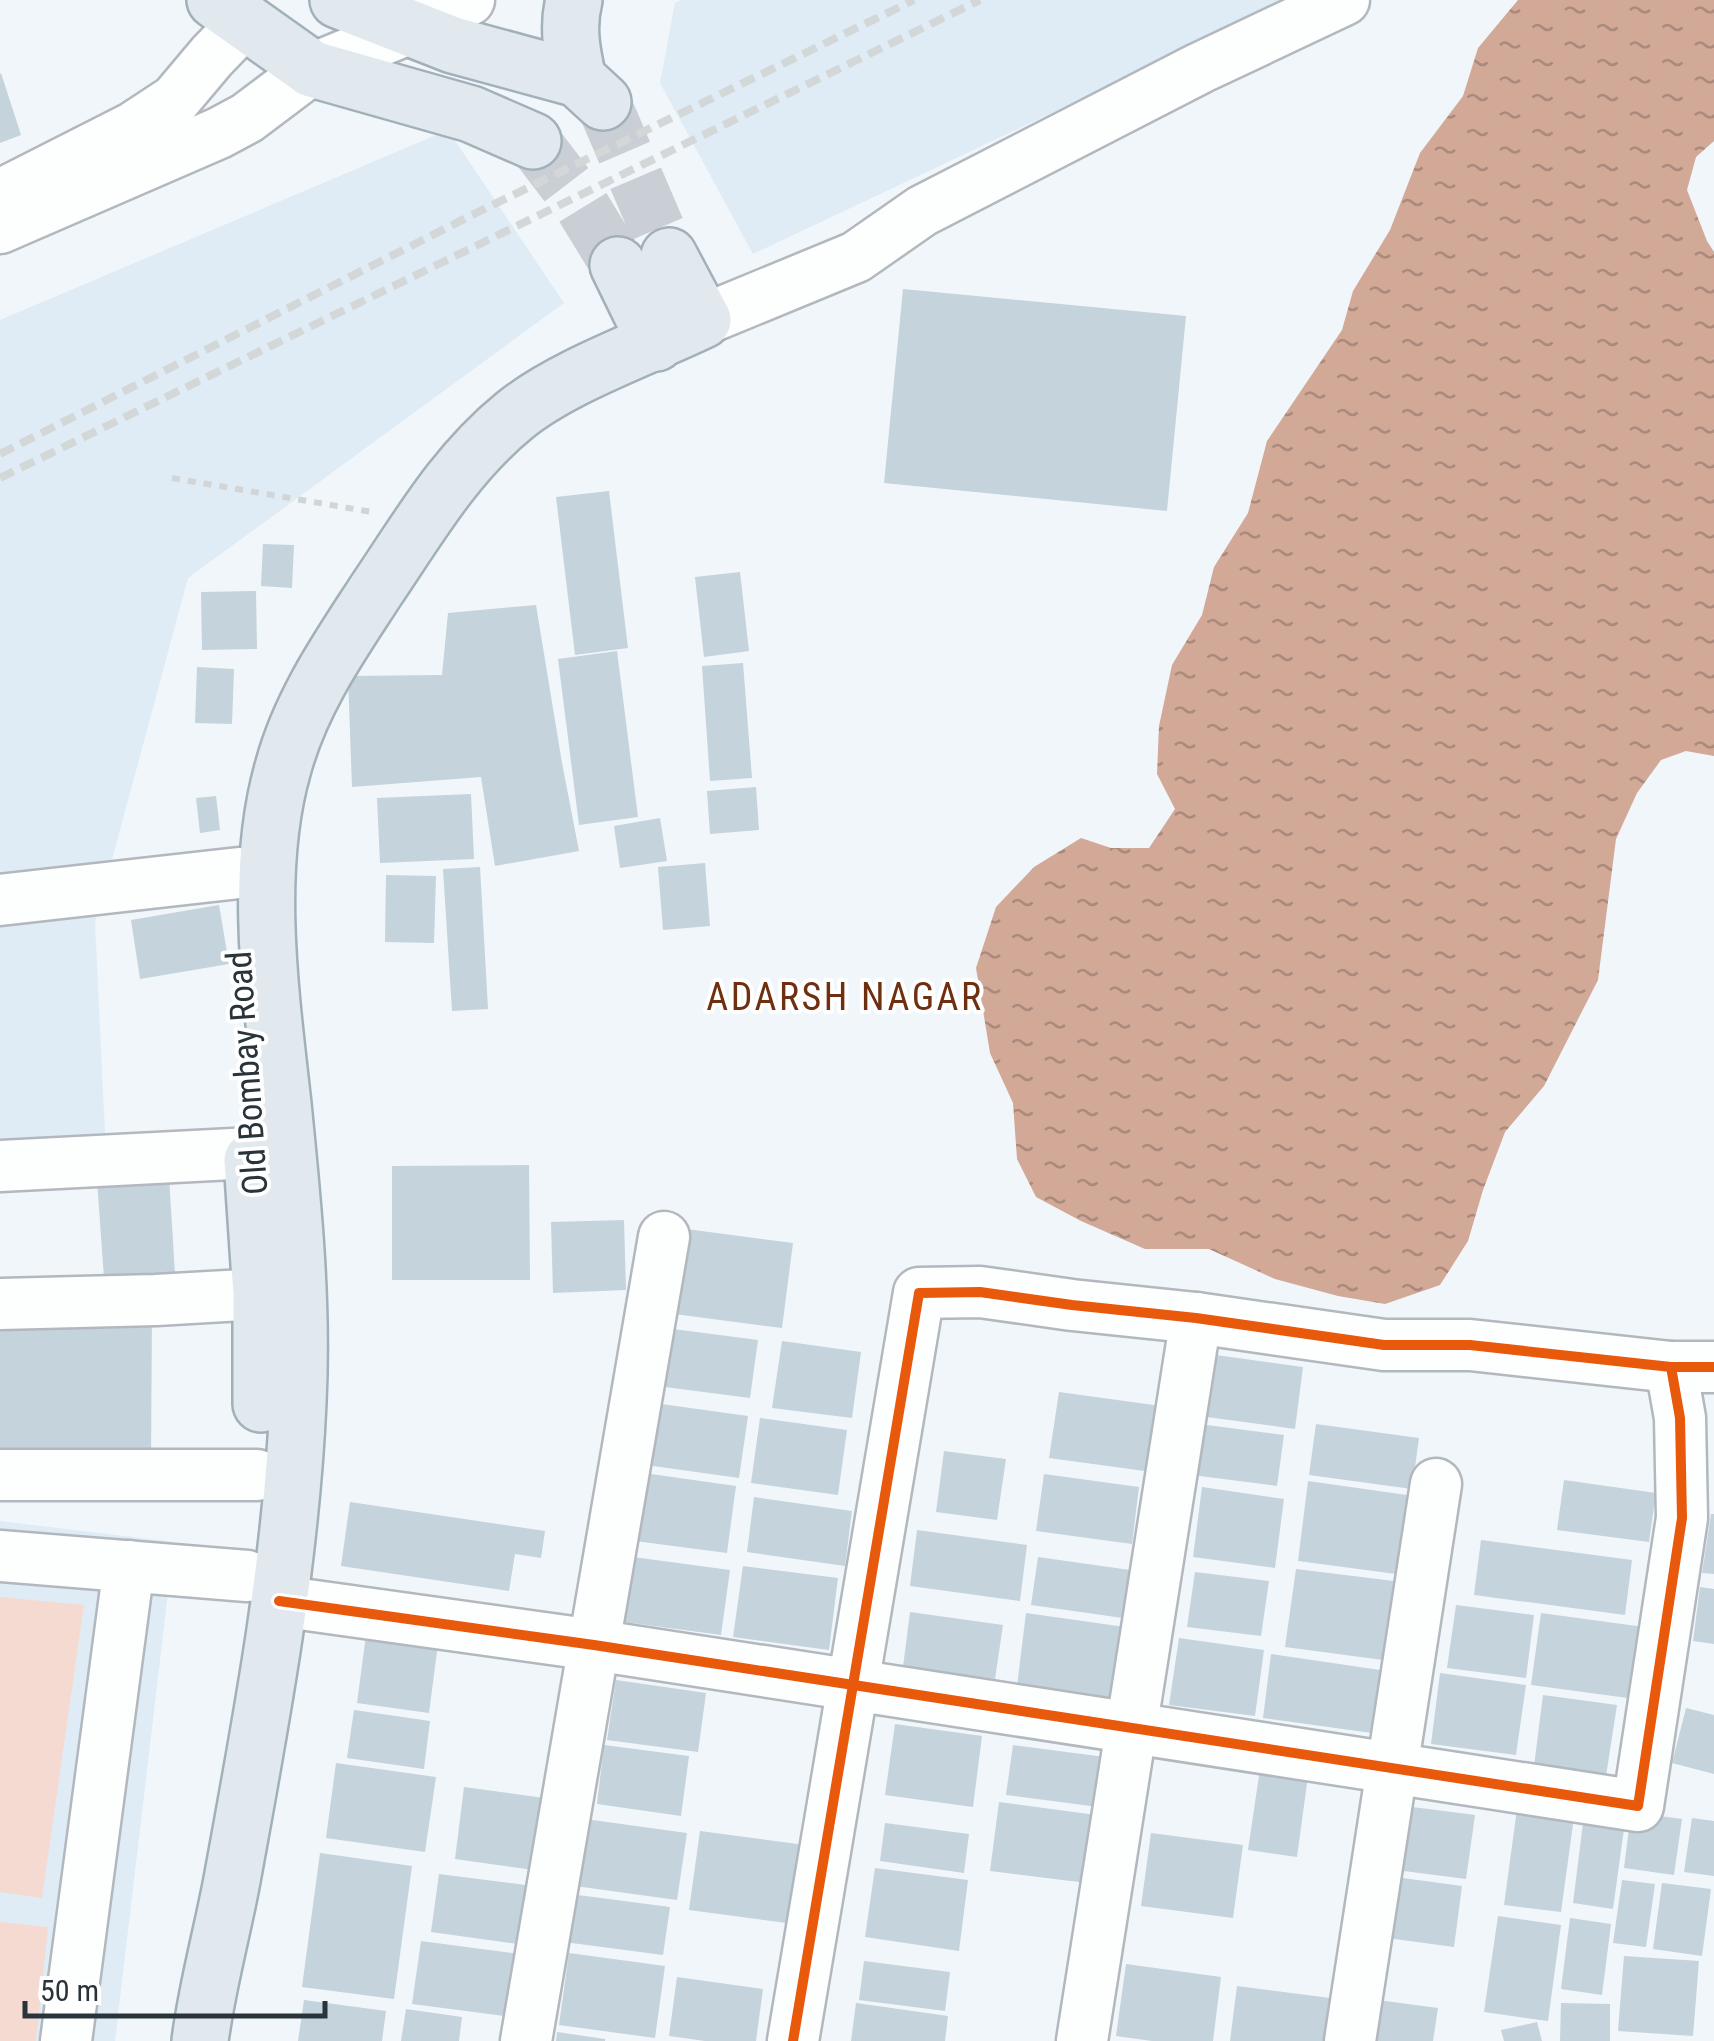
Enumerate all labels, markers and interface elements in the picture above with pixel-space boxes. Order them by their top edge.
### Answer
street label: Old Bombay Road [219,950,276,1196]
district label: ADARSH NAGAR [706,975,984,1019]
scale bar [25,1956,325,2018]
text: 50 m [40,1973,99,2008]

